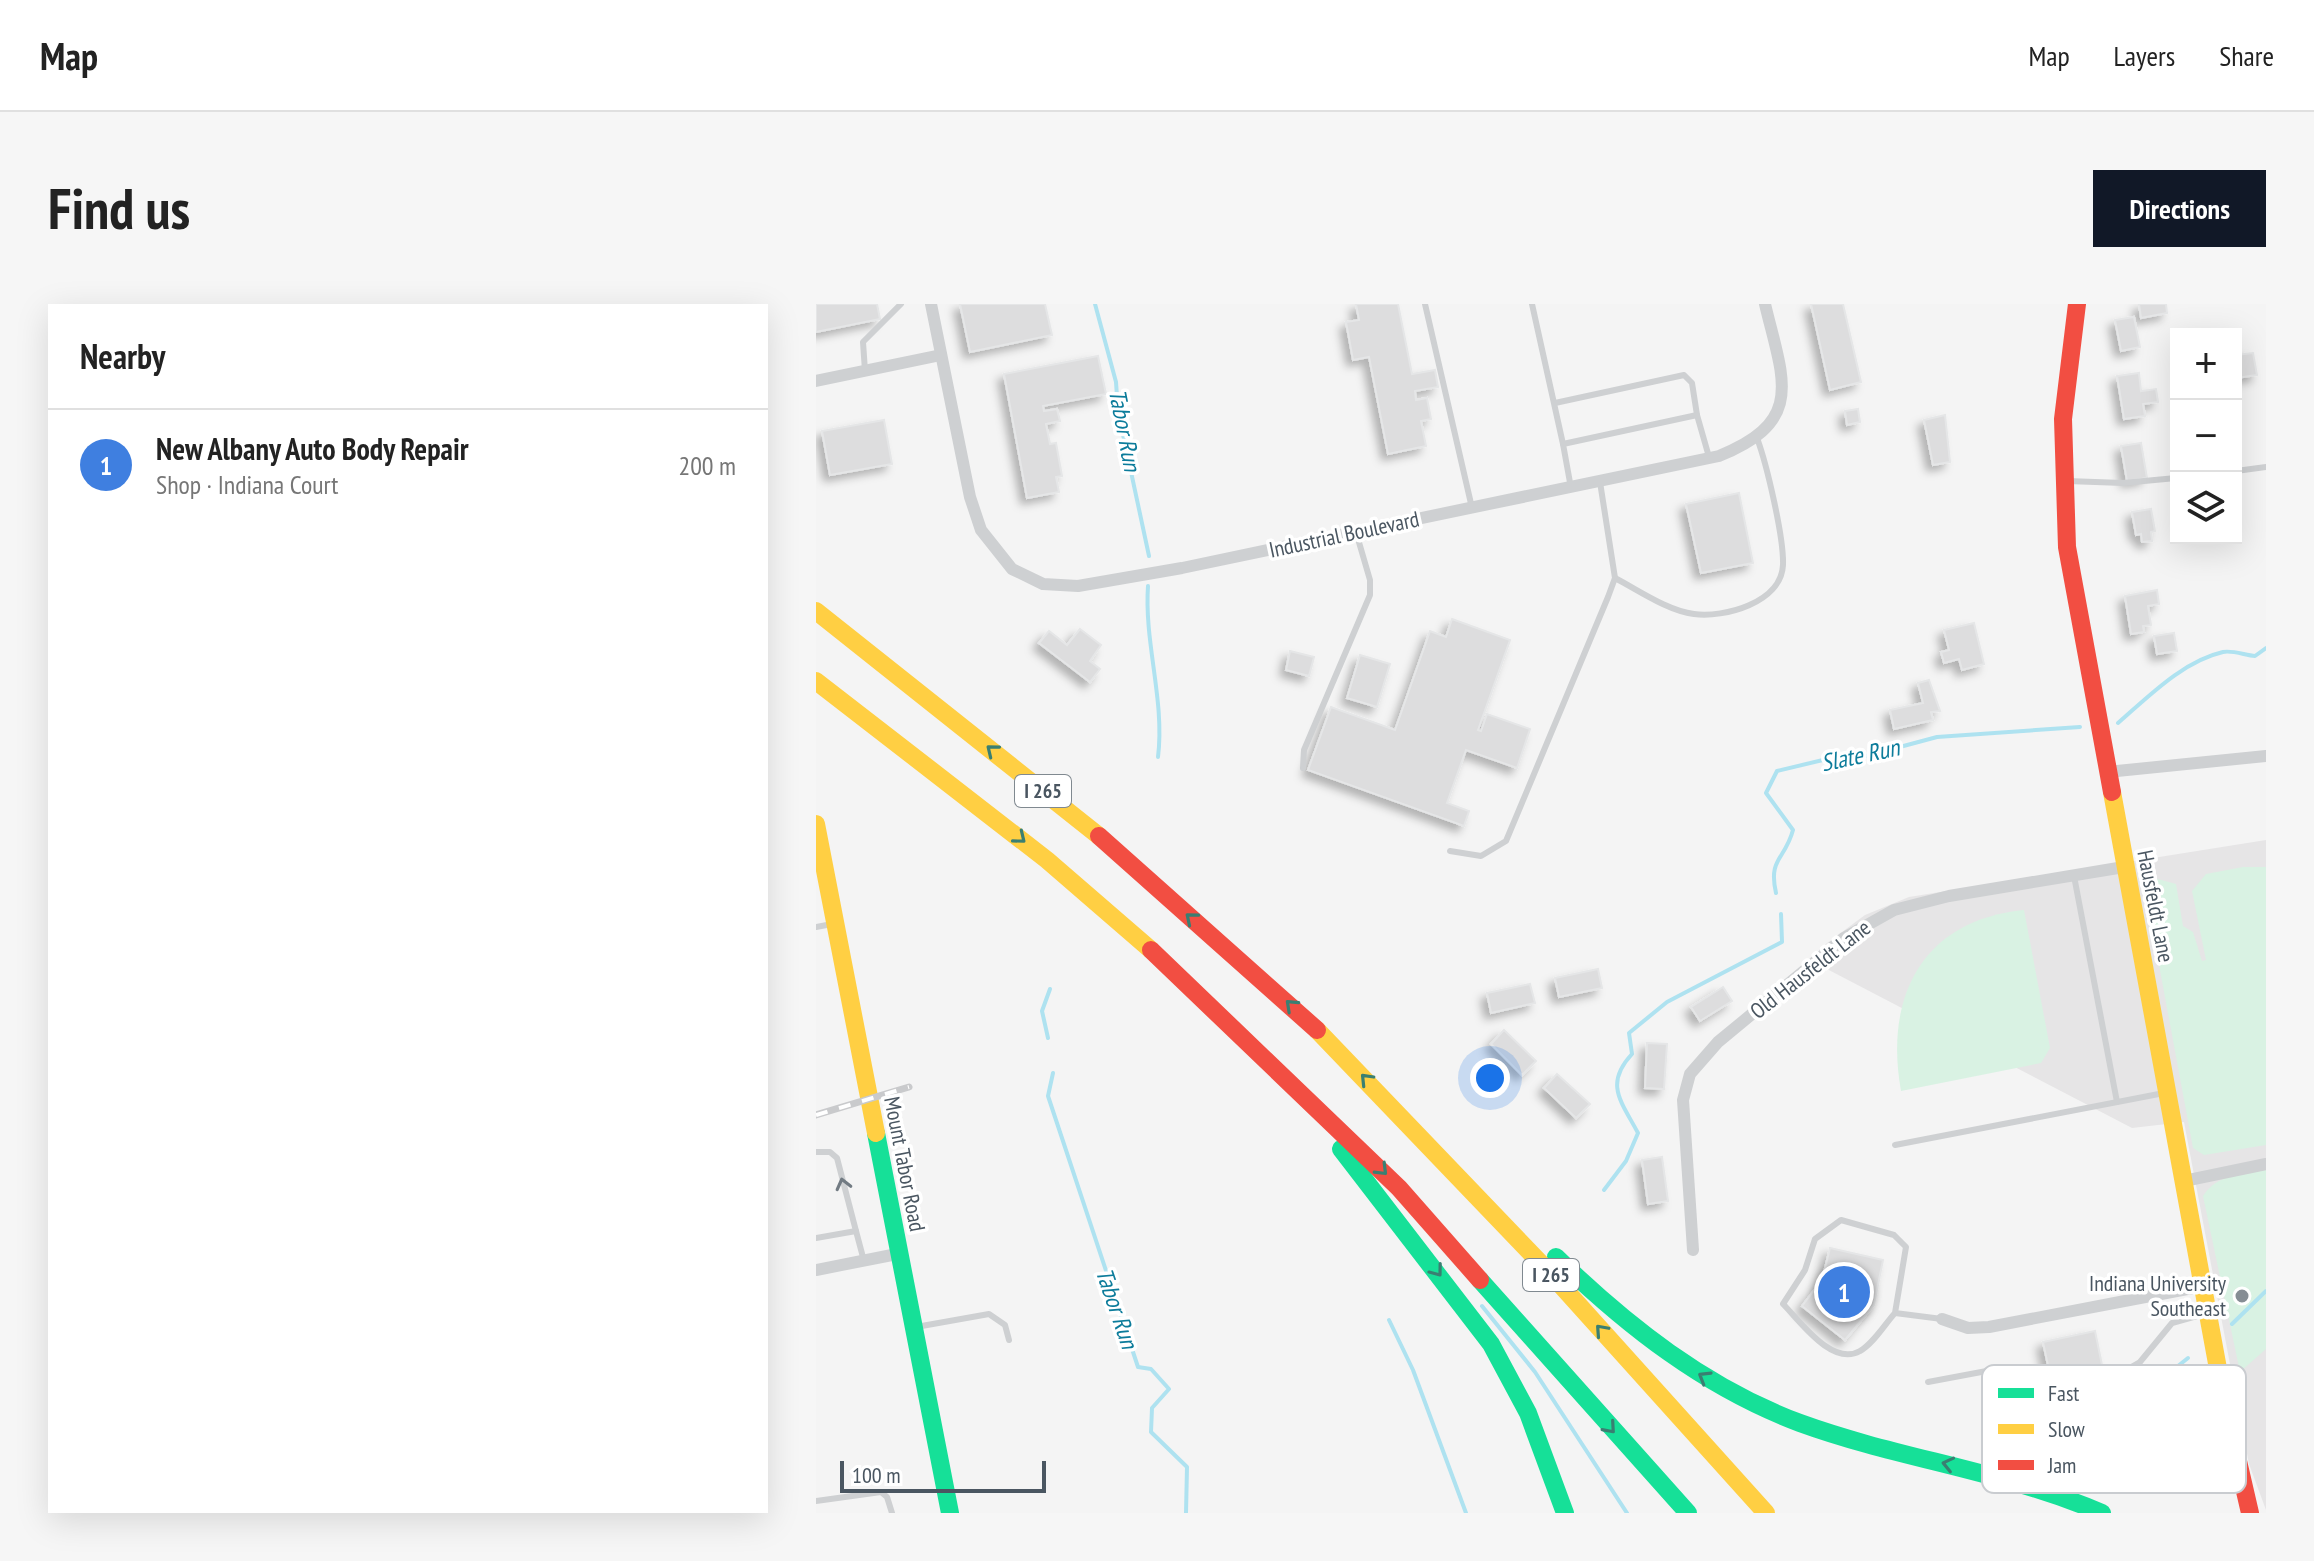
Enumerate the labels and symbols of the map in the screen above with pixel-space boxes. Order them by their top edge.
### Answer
water label: Tabor Run [1102,386,1148,475]
street label: Industrial Boulevard [1266,504,1422,564]
water label: Slate Run [1818,731,1903,778]
one-way arrow [986,746,1001,760]
road number: I 265 [1015,775,1071,807]
one-way arrow [1011,828,1026,842]
street label: Hausfeldt Lane [2131,847,2181,965]
one-way arrow [1185,913,1200,927]
street label: Old Hausfeldt Lane [1744,913,1876,1025]
one-way arrow [1285,1000,1300,1014]
your location [1470,1058,1510,1098]
one-way arrow [1361,1074,1376,1088]
street label: Mount Tabor Road [878,1094,932,1234]
one-way arrow [1373,1161,1387,1175]
one-way arrow [836,1177,853,1191]
road number: I 265 [1523,1259,1579,1291]
one-way arrow [1428,1262,1442,1276]
pin: 1 [1818,1262,1870,1322]
water label: Tabor Run [1089,1264,1146,1354]
place label: Indiana University Southeast [2089,1269,2227,1322]
marker: Indiana University Southeast [2233,1287,2251,1305]
one-way arrow [1597,1325,1611,1340]
legend [1982,1365,2246,1493]
one-way arrow [1698,1372,1713,1387]
text: Fast [2048,1379,2079,1407]
text: Slow [2048,1415,2085,1443]
one-way arrow [1600,1418,1614,1433]
text: Jam [2047,1451,2076,1479]
one-way arrow [1942,1456,1955,1473]
scale bar [840,1457,1046,1493]

